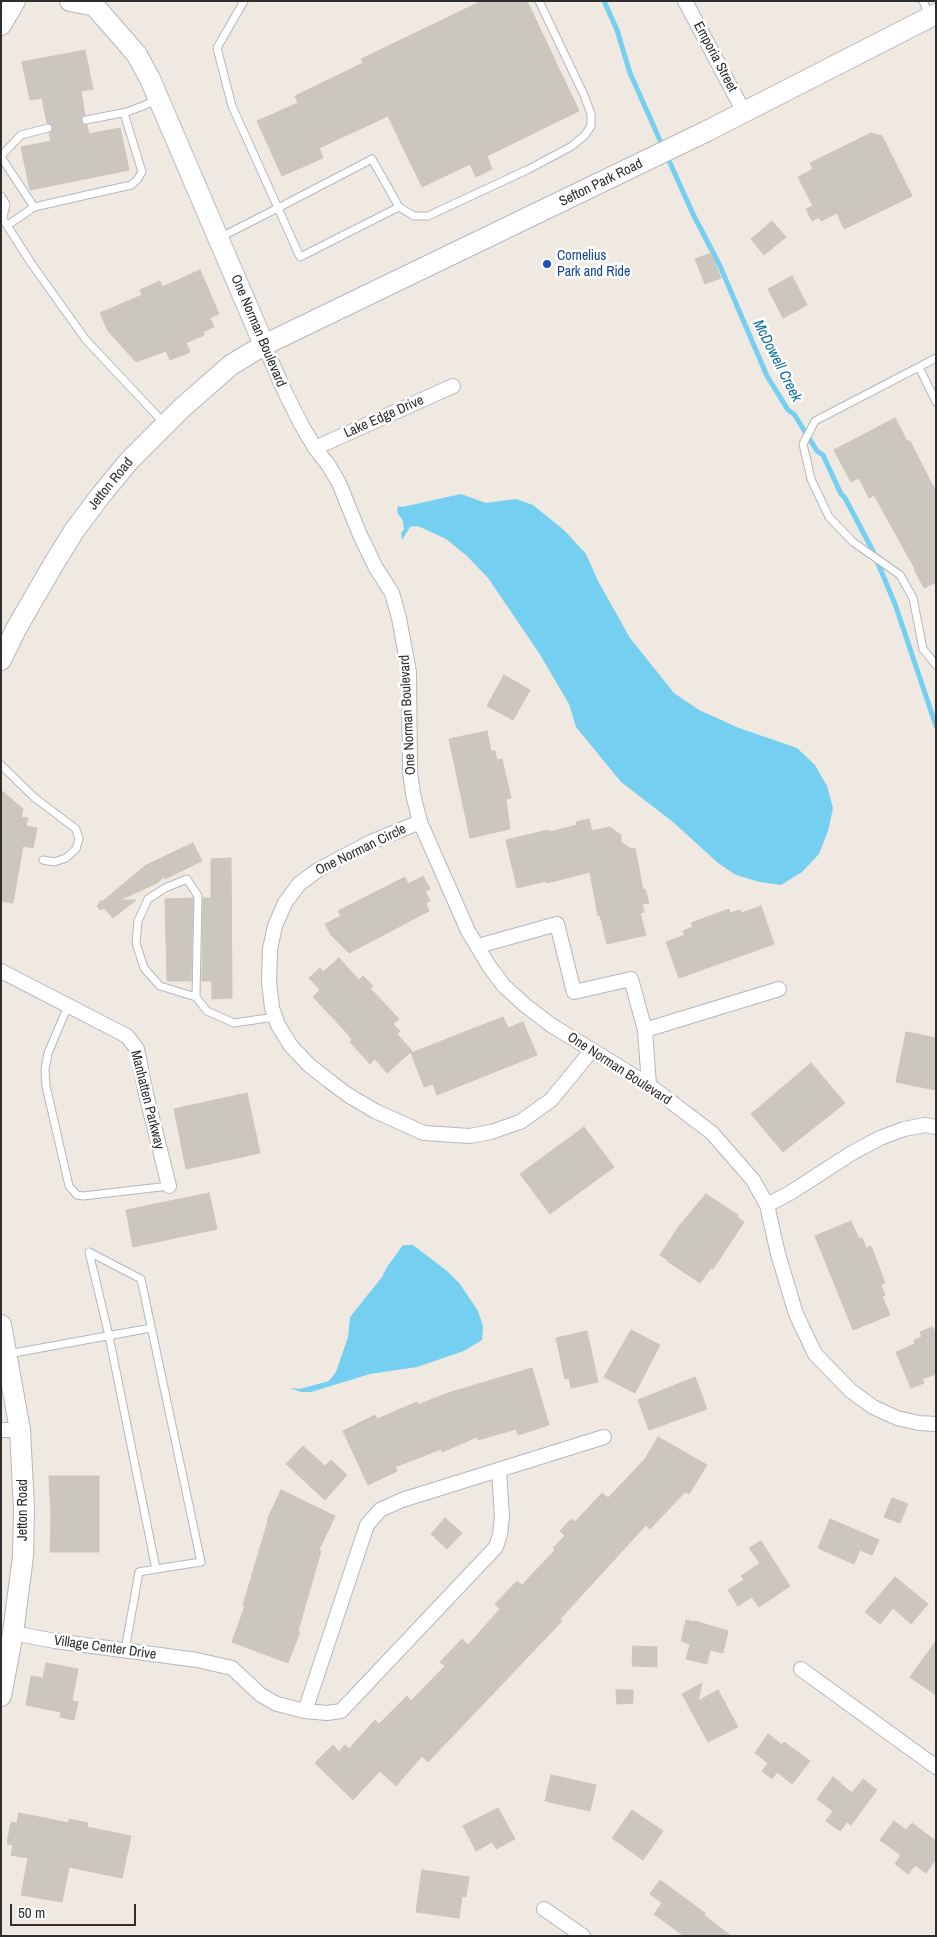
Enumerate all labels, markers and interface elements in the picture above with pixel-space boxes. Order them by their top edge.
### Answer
street label: Emporia Street [689,19,741,95]
street label: Sefton Park Road [557,156,645,210]
place label: Cornelius Park and Ride [557,248,630,280]
marker: Cornelius Park and Ride [541,258,553,270]
street label: One Norman Boulevard [227,272,289,390]
water label: McDowell Creek [749,317,805,405]
street label: Lake Edge Drive [342,392,426,442]
street label: Jetton Road [85,455,137,513]
street label: One Norman Boulevard [396,654,420,776]
street label: One Norman Circle [313,821,409,879]
street label: One Norman Boulevard [564,1029,674,1109]
street label: Manhatten Parkway [127,1049,167,1151]
street label: Jetton Road [15,1479,31,1541]
street label: Village Center Drive [53,1633,157,1663]
scale bar [12,1894,139,1926]
text: 50 m [18,1902,45,1923]

